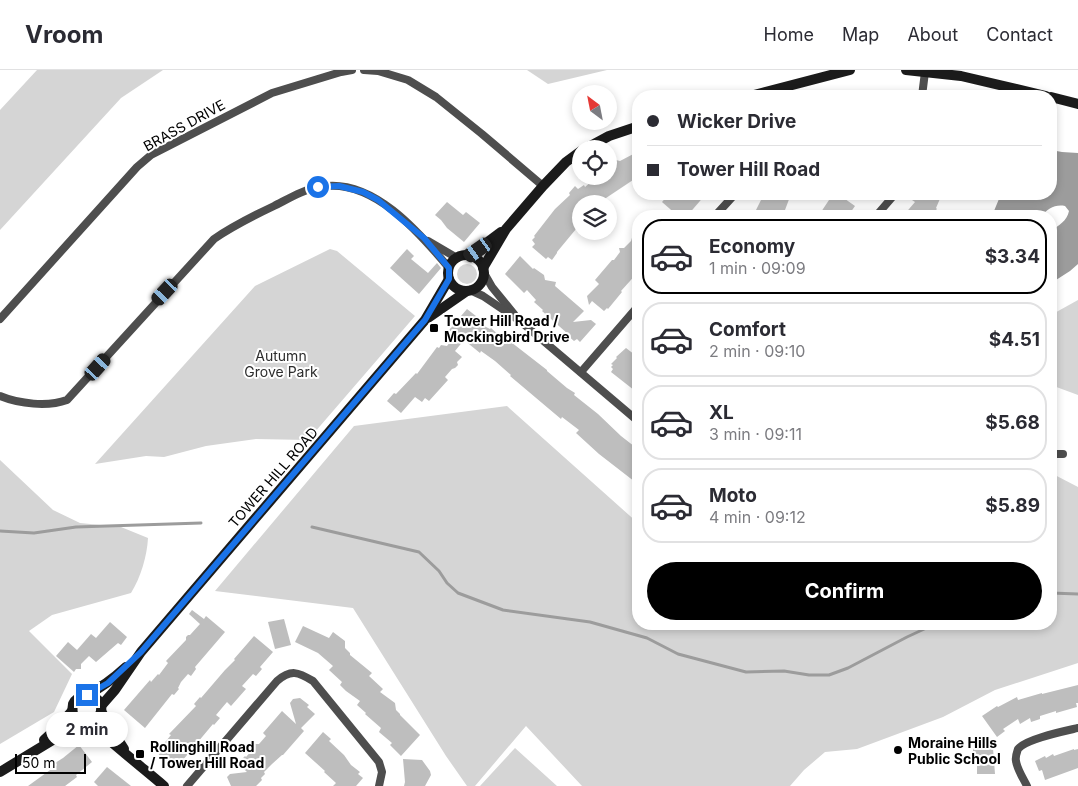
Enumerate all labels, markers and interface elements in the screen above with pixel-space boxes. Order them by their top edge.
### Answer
text: Vroom [25,20,103,49]
text: Home [764,24,814,45]
text: Map [842,24,879,45]
text: About [907,24,958,45]
text: Contact [986,24,1053,45]
north arrow [572,85,618,130]
map controls [572,85,617,240]
street label: BRASS DRIVE [140,96,228,154]
text: Wicker Drive [677,110,796,133]
button: locate [572,140,617,185]
text: Tower Hill Road [677,158,820,181]
route start [307,176,329,198]
button: layers [572,195,617,240]
icon: car [649,234,694,279]
car [461,235,494,265]
text: Economy [709,235,795,258]
text: $3.34 [985,245,1040,268]
text: 1 min · 09:09 [709,258,806,278]
car [149,276,180,308]
place label: Tower Hill Road / Mockingbird Drive [444,312,570,345]
icon: car [649,317,694,362]
text: Comfort [709,318,786,341]
marker: Tower Hill Road / Mockingbird Drive [428,322,440,334]
text: $4.51 [989,328,1040,351]
text: 2 min · 09:10 [709,341,805,361]
park label: Autumn Grove Park [244,347,318,380]
car [82,351,113,383]
icon: car [649,400,694,445]
text: XL [709,401,734,424]
text: $5.68 [985,411,1040,434]
street label: TOWER HILL ROAD [225,423,321,531]
text: 3 min · 09:11 [709,424,802,444]
icon: car [649,483,694,528]
text: Moto [709,484,757,507]
text: $5.89 [985,494,1040,517]
text: 4 min · 09:12 [709,507,806,527]
button: Confirm [647,562,1042,620]
route end [76,684,98,706]
callout: 2 min [46,712,128,748]
text: 2 min [66,719,108,739]
place label: Moraine Hills Public School [908,734,1001,767]
place label: Rollinghill Road / Tower Hill Road [150,738,264,771]
marker: Moraine Hills Public School [892,744,904,756]
marker: Rollinghill Road / Tower Hill Road [134,748,146,760]
scale bar [15,751,86,774]
text: 50 m [22,754,56,771]

